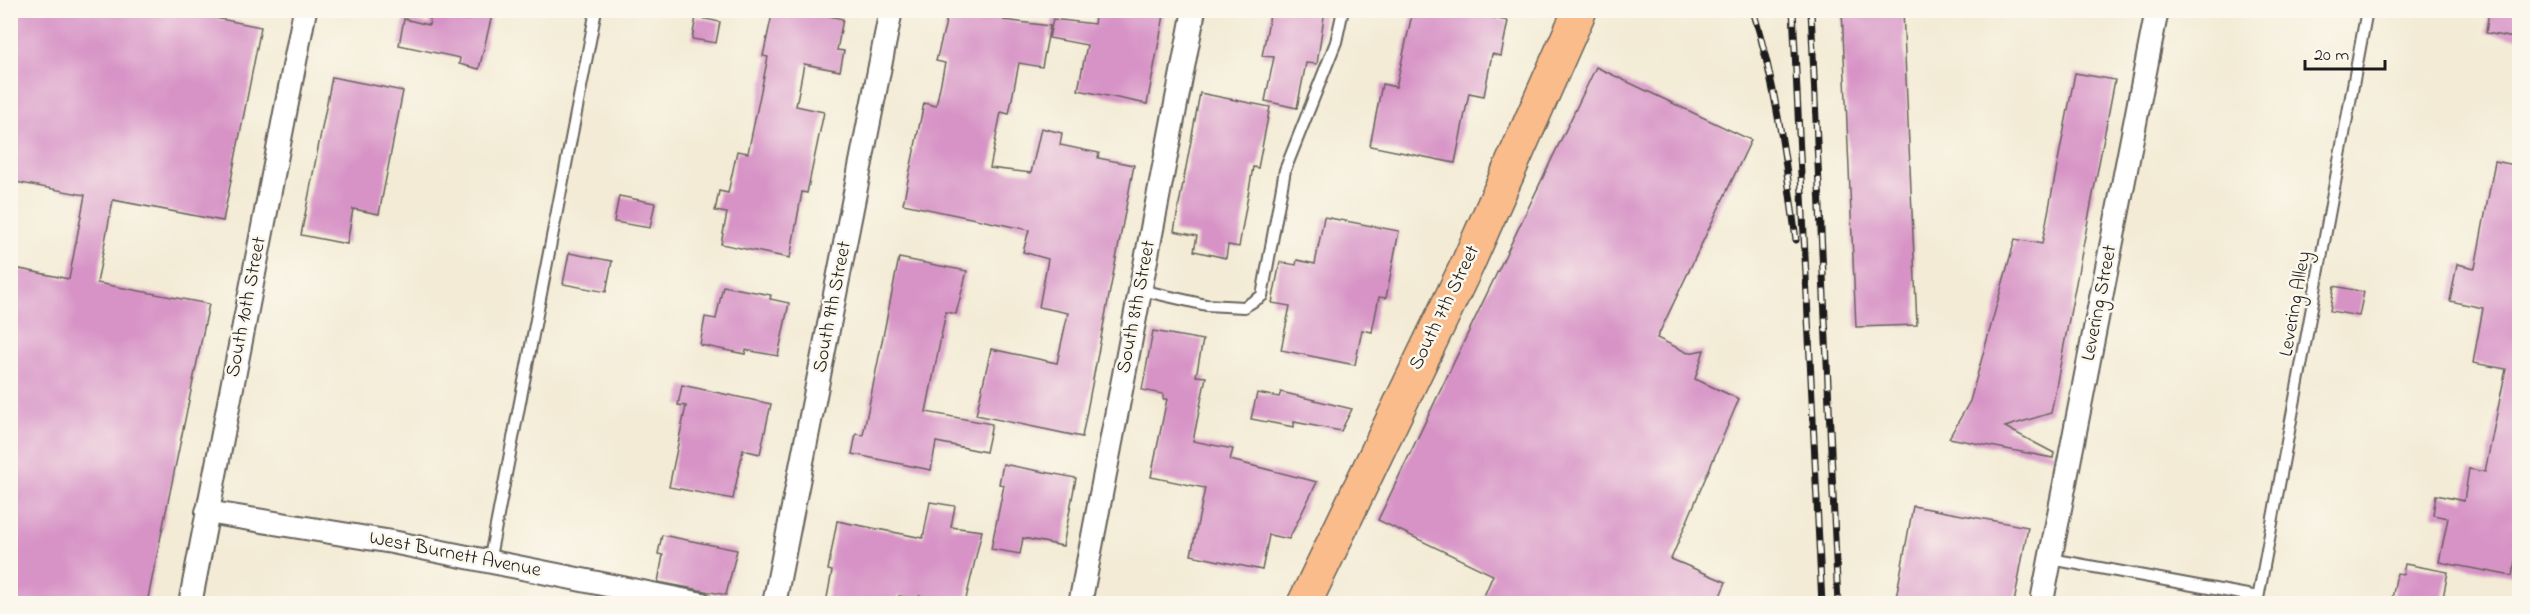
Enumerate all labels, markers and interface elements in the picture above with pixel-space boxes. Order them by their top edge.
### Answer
scale bar [2305,33,2384,71]
text: 20 m [2314,43,2349,69]
street label: South 10th Street [219,234,275,380]
street label: South 9th Street [806,238,860,375]
street label: South 8th Street [1110,238,1164,376]
street label: South 7th Street [1402,240,1488,375]
street label: Levering Street [2075,242,2126,364]
street label: Levering Alley [2272,249,2321,359]
street label: West Burnett Avenue [367,524,543,586]

